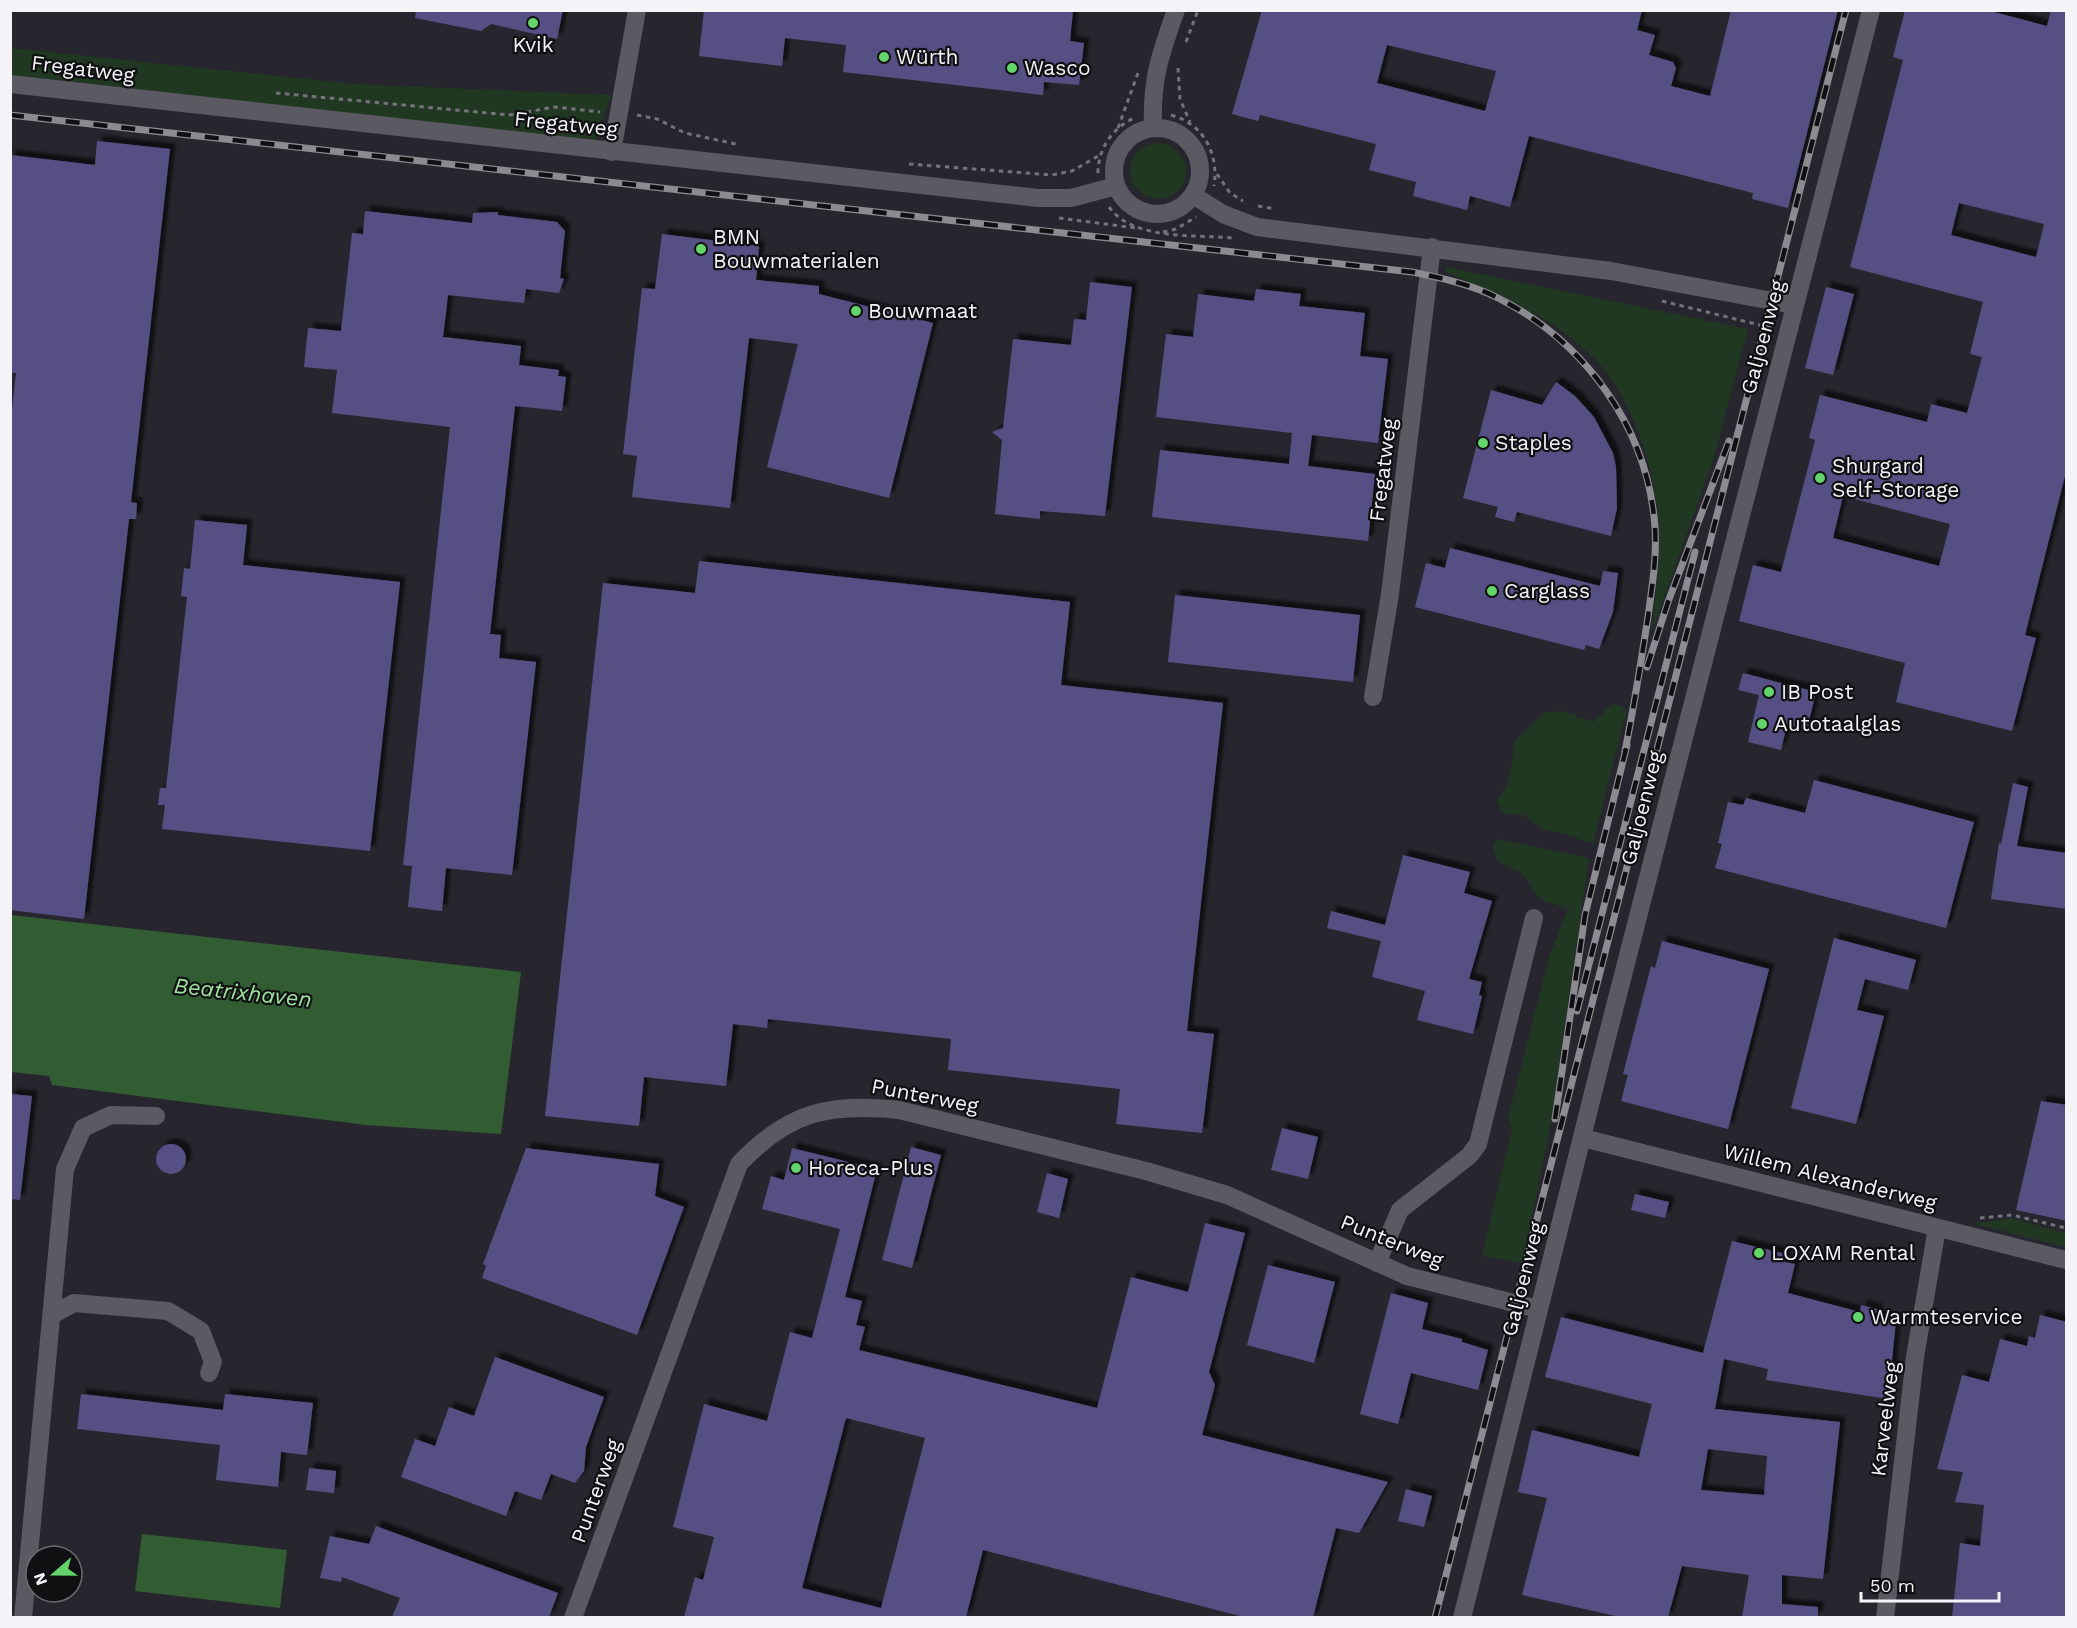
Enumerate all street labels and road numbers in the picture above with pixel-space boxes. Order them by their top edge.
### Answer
street label: Fregatweg [30,50,137,87]
street label: Fregatweg [513,106,620,141]
street label: Galjoenweg [1735,276,1790,397]
street label: Fregatweg [1364,416,1401,523]
street label: Galjoenweg [1615,747,1668,868]
street label: Punterweg [869,1073,982,1118]
street label: Willem Alexanderweg [1721,1138,1940,1215]
street label: Punterweg [1337,1209,1448,1273]
street label: Galjoenweg [1496,1218,1549,1339]
street label: Karveelweg [1865,1359,1904,1478]
street label: Punterweg [565,1435,626,1546]

